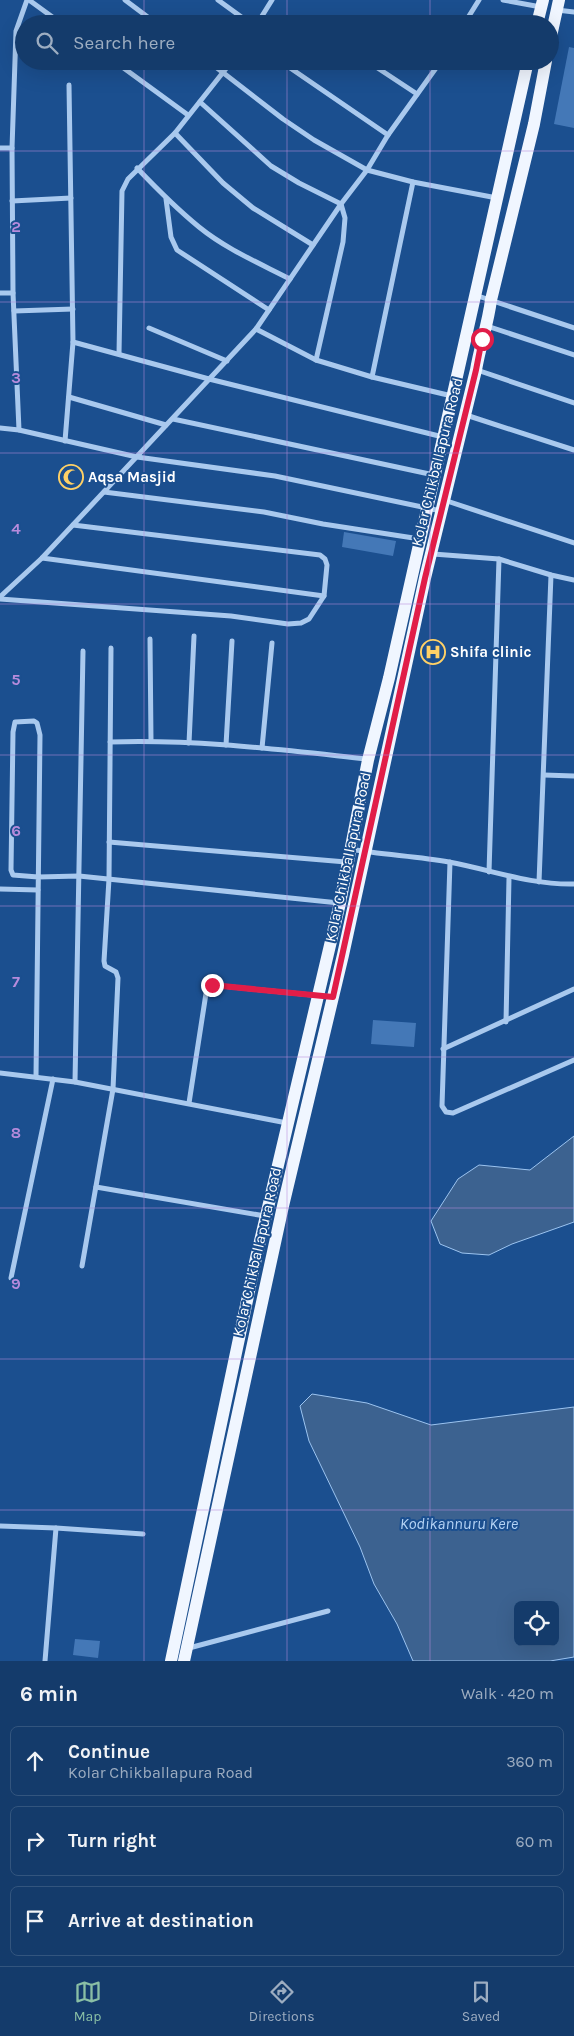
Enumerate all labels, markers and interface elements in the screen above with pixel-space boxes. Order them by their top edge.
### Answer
search box [15,15,559,70]
icon: search [33,29,61,57]
text: Search here [73,32,175,54]
text: 2 [11,217,21,236]
route start [471,328,494,351]
text: 3 [11,368,21,387]
street label: Kolar Chikballapura Road [407,376,467,548]
mosque icon: Aqsa Masjid [58,464,84,490]
place label: Aqsa Masjid [88,468,176,486]
text: 4 [11,519,21,538]
hospital icon: Shifa clinic [420,639,446,665]
place label: Shifa clinic [450,643,532,661]
text: 5 [11,670,21,689]
street label: Kolar Chikballapura Road [321,770,375,944]
text: 6 [11,821,21,840]
text: 7 [12,972,20,991]
route end [201,974,224,997]
text: 8 [11,1123,21,1142]
street label: Kolar Chikballapura Road [229,1166,285,1338]
text: 9 [11,1274,21,1293]
water label: Kodikannuru Kere [400,1514,519,1533]
map controls [514,1601,559,1646]
button: locate [514,1601,559,1646]
text: 6 min [20,1682,78,1706]
text: Walk · 420 m [461,1684,554,1703]
text: Continue [68,1741,150,1763]
icon: ahead [21,1747,49,1775]
text: 360 m [506,1752,553,1771]
text: Kolar Chikballapura Road [68,1763,253,1782]
icon: right [21,1827,49,1855]
text: Turn right [68,1830,157,1852]
text: 60 m [516,1832,553,1851]
icon: arrive [21,1907,49,1935]
text: Arrive at destination [68,1910,254,1932]
tab: Map [74,1978,102,2025]
tab: Directions [249,1978,315,2025]
tab: Saved [462,1978,500,2025]

